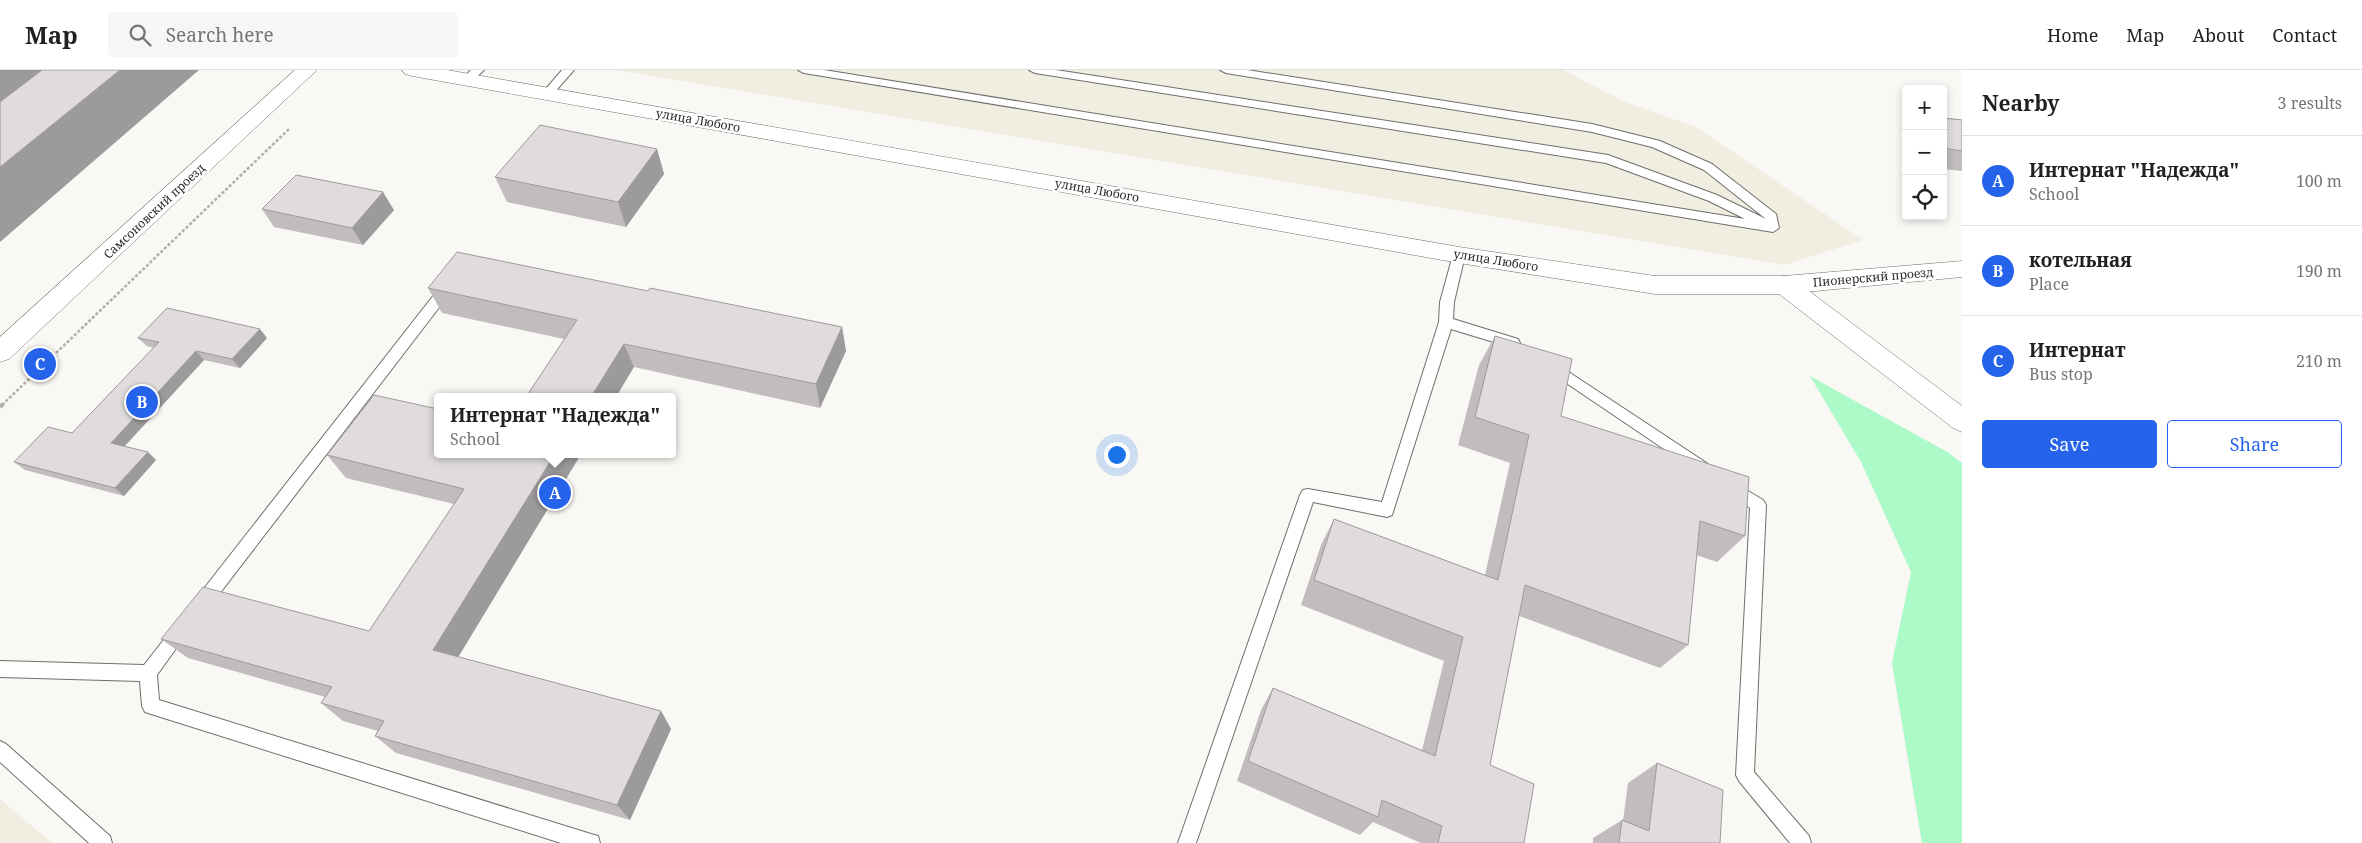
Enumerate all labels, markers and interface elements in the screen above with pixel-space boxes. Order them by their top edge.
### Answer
search box [108,12,458,57]
text: Map [25,18,78,51]
icon: search [126,21,154,49]
text: Search here [166,22,274,48]
text: Home [2047,23,2098,47]
text: Map [2126,23,2164,47]
text: About [2192,23,2244,47]
text: Contact [2272,23,2337,47]
map controls [1902,85,1947,220]
button: + [1902,85,1947,130]
text: Nearby [1982,89,2060,117]
text: 3 results [2278,92,2342,114]
street label: улица Любого [654,104,742,136]
button: − [1902,130,1947,175]
text: Интернат "Надежда" [2029,157,2239,183]
street label: Самсоновский проезд [100,159,208,263]
text: A [1992,170,2004,192]
text: 100 m [2296,170,2342,192]
street label: улица Любого [1053,174,1141,206]
button: locate [1902,175,1947,220]
text: School [2029,183,2079,205]
street label: улица Любого [1452,245,1540,275]
text: котельная [2029,247,2132,273]
text: B [1993,260,2003,282]
text: 190 m [2296,260,2342,282]
street label: Пионерский проезд [1812,263,1934,291]
text: Place [2029,273,2069,295]
text: Интернат [2029,337,2126,363]
pin: C [24,345,56,383]
text: C [1993,350,2003,372]
text: 210 m [2296,350,2342,372]
text: Bus stop [2029,363,2093,385]
pin: B [126,383,158,421]
popup [434,393,676,458]
text: Интернат "Надежда" [450,402,660,428]
button: Save [1982,420,2157,468]
button: Share [2167,420,2342,468]
text: School [450,428,500,450]
your location [1104,442,1130,468]
pin: A [539,474,571,512]

